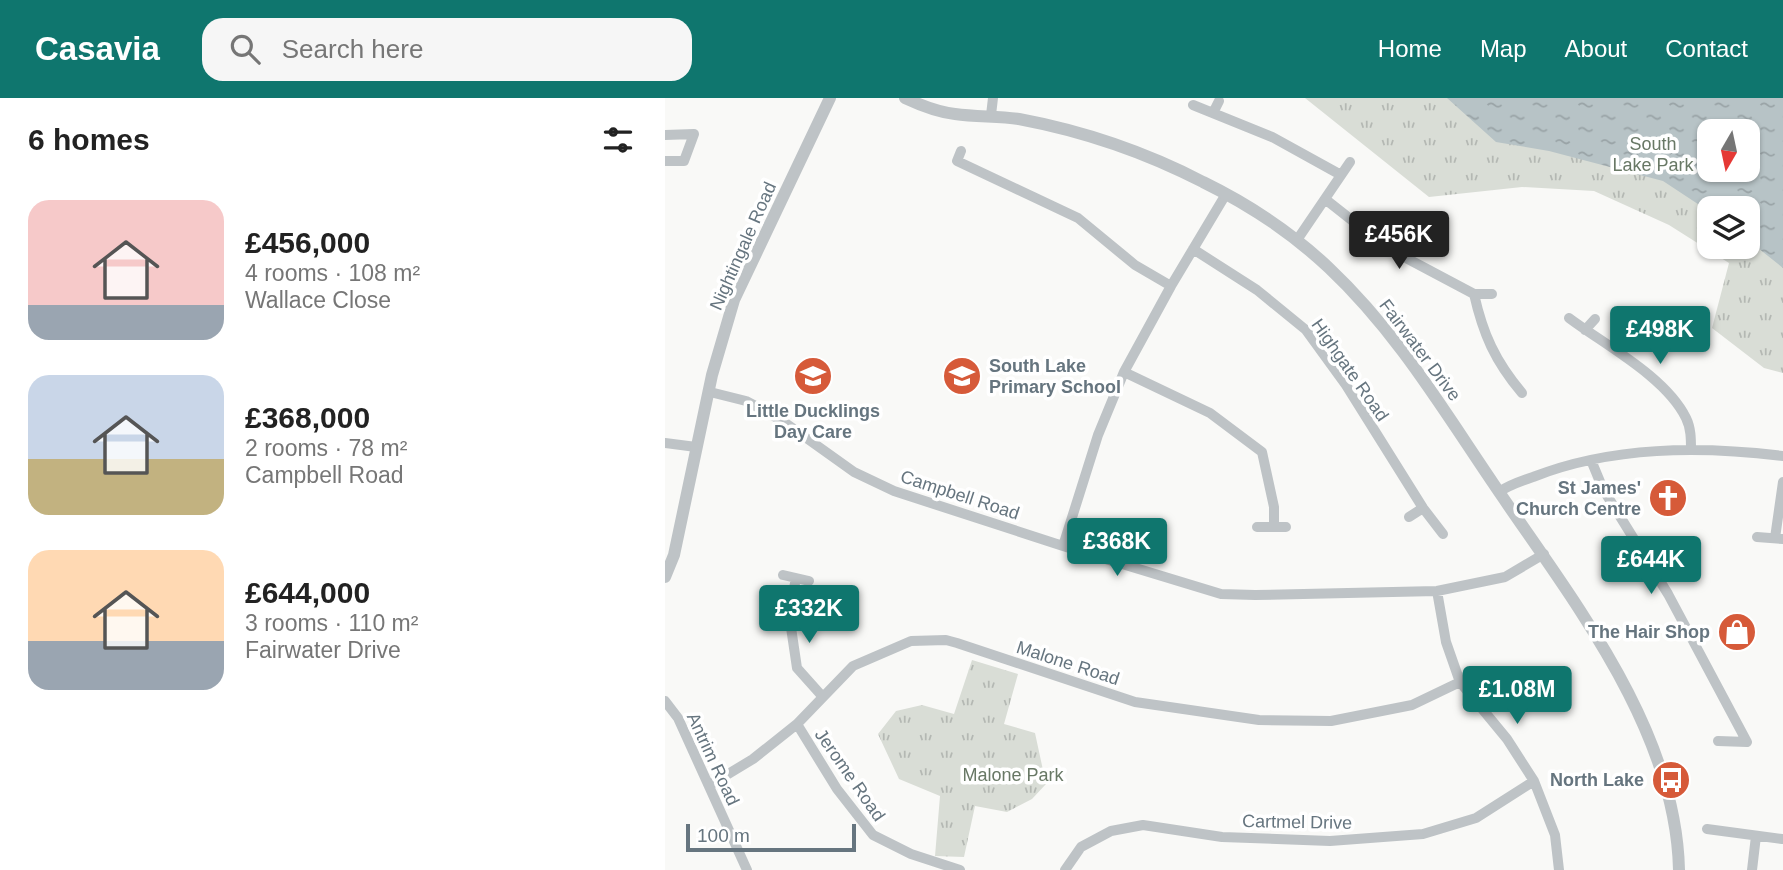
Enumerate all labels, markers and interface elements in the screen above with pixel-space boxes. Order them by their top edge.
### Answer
search box [202,18,692,81]
text: Casavia [35,30,160,67]
icon: search [226,30,264,68]
text: Search here [282,34,423,64]
text: Home [1378,35,1442,62]
text: Map [1480,35,1527,62]
text: About [1565,35,1627,62]
text: Contact [1665,35,1748,62]
north arrow [1697,119,1761,182]
map controls [1697,119,1760,259]
icon: filters [599,121,637,159]
text: 6 homes [28,123,150,156]
park label: South Lake Park [1612,134,1695,175]
street label: Nightingale Road [706,179,780,313]
button: layers [1697,196,1760,259]
pin: £456K [1350,212,1448,271]
text: £456K [1365,221,1433,247]
text: £456,000 [245,226,370,259]
icon: home [84,228,168,312]
text: 4 rooms · 108 m² [245,260,420,286]
text: Wallace Close [245,287,391,313]
street label: Fairwater Drive [1375,295,1465,405]
pin: £498K [1611,306,1709,366]
street label: Highgate Road [1307,315,1393,425]
text: £498K [1626,316,1694,342]
school or university icon: Little Ducklings Day Care [792,355,834,397]
school or university icon: South Lake Primary School [941,355,983,397]
place label: South Lake Primary School [989,356,1121,397]
text: £368,000 [245,401,370,434]
place label: Little Ducklings Day Care [746,401,880,442]
icon: home [84,403,168,487]
text: 2 rooms · 78 m² [245,435,407,461]
text: Campbell Road [245,462,404,488]
street label: Campbell Road [898,466,1022,524]
church icon: St James' Church Centre [1647,477,1689,519]
place label: St James' Church Centre [1516,478,1641,519]
pin: £368K [1068,518,1166,578]
text: £368K [1083,528,1151,554]
pin: £644K [1602,536,1700,596]
text: £644K [1617,546,1685,572]
text: £644,000 [245,576,370,609]
icon: home [84,578,168,662]
pin: £332K [760,586,858,645]
text: £332K [775,595,843,621]
text: 3 rooms · 110 m² [245,610,418,636]
shop icon: The Hair Shop [1716,611,1758,653]
place label: The Hair Shop [1588,622,1710,642]
text: Fairwater Drive [245,637,401,663]
street label: Malone Road [1014,637,1122,689]
pin: £1.08M [1460,666,1574,726]
text: £1.08M [1479,676,1555,702]
street label: Antrim Road [683,709,743,809]
street label: Jerome Road [811,725,889,825]
bus stop icon: North Lake [1650,759,1692,801]
park label: Malone Park [962,765,1065,785]
place label: North Lake [1550,770,1644,790]
street label: Cartmel Drive [1242,811,1352,833]
scale bar [686,821,856,853]
text: 100 m [697,825,750,846]

